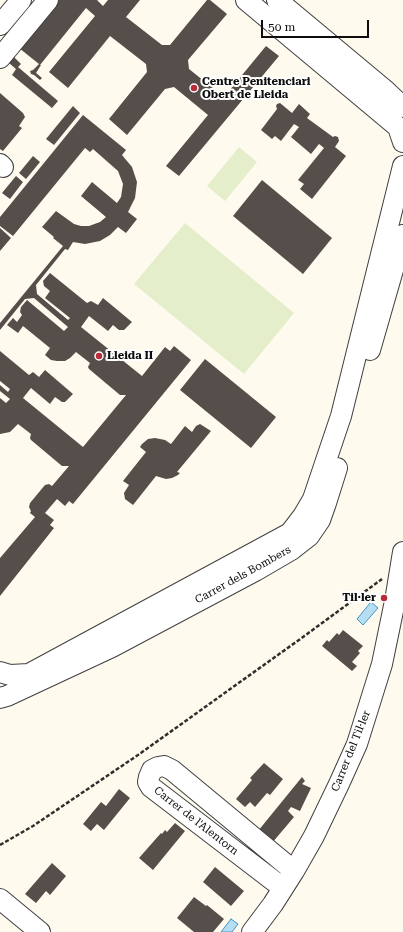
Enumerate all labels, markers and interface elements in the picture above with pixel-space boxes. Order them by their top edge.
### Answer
scale bar [263,12,371,38]
text: 50 m [268,20,295,34]
place label: Centre Penitenciari Obert de Lleida [202,75,310,101]
marker: Centre Penitenciari Obert de Lleida [189,83,199,93]
place label: Lleida II [107,349,153,363]
marker: Lleida II [94,351,104,361]
street label: Carrer dels Bombers [193,543,293,607]
place label: Til·ler [342,591,376,605]
marker: Til·ler [379,593,389,603]
street label: Carrer del Til·ler [329,709,373,793]
street label: Carrer de l'Alentorn [151,784,241,858]

